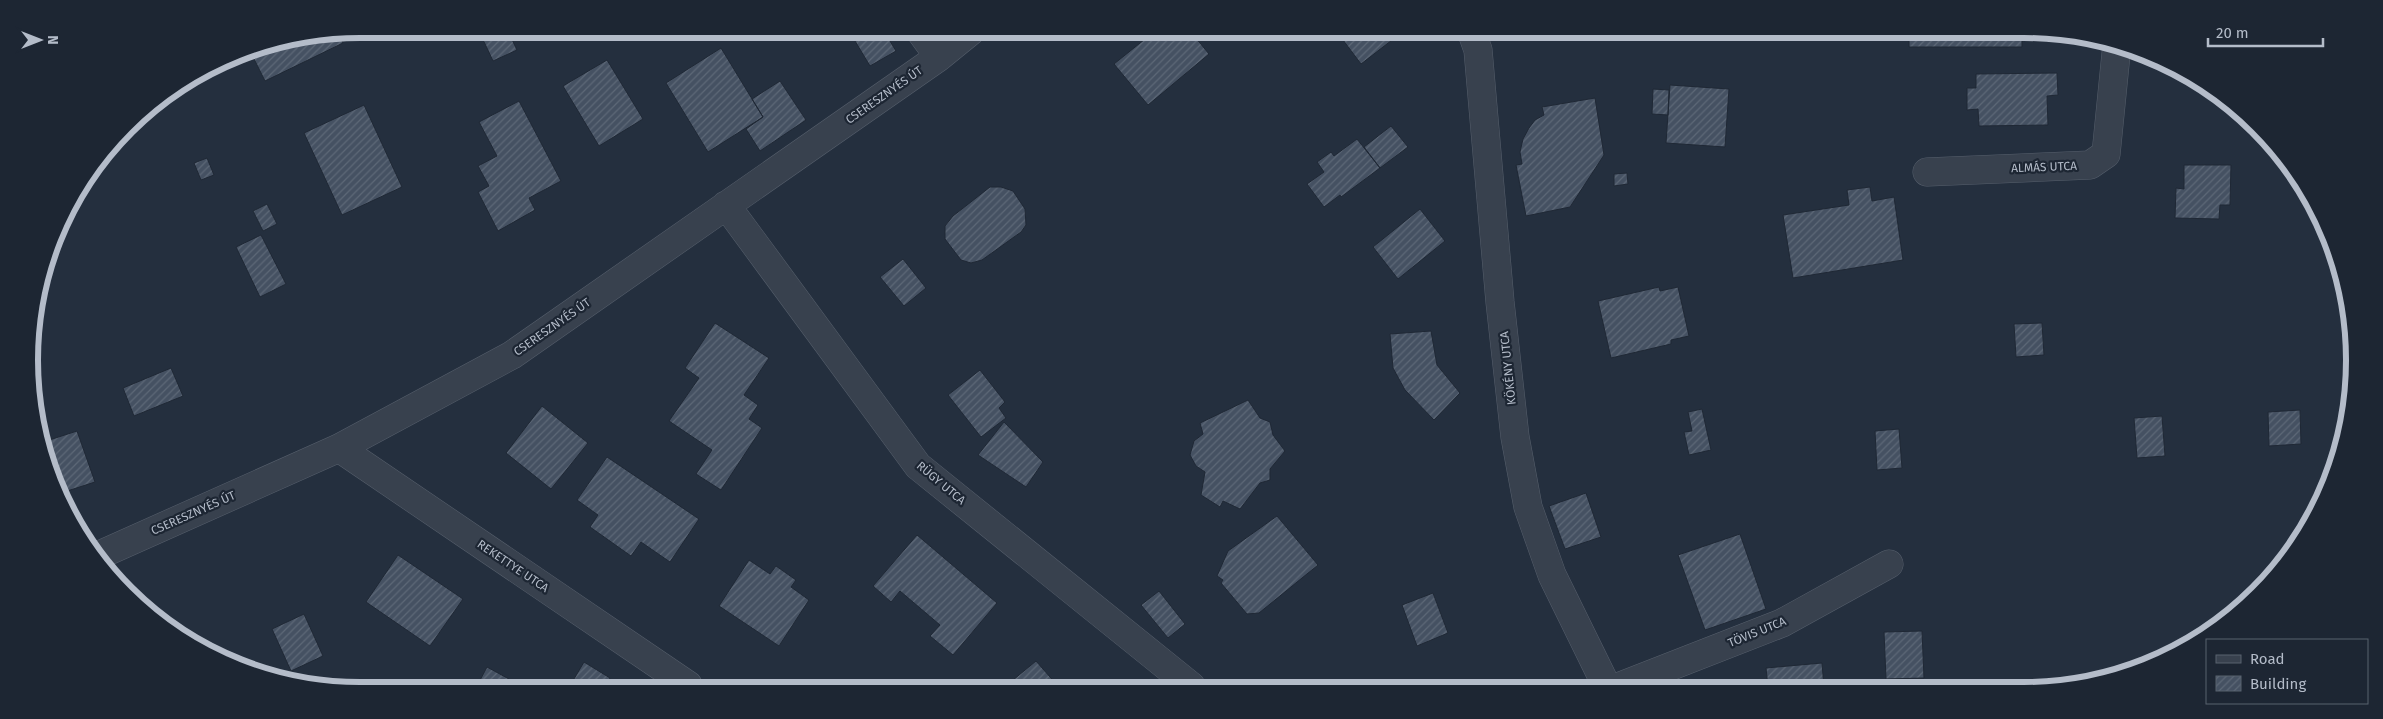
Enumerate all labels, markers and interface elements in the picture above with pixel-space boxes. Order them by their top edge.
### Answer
north arrow [15,15,65,65]
scale bar [2208,15,2323,47]
text: 20 m [2216,24,2249,42]
text: N [44,35,61,45]
street label: CSERESZNYÉS ÚT [842,62,926,127]
street label: ALMÁS UTCA [2011,158,2077,175]
street label: CSERESZNYÉS ÚT [510,294,594,359]
street label: KÖKÉNY UTCA [1495,330,1519,406]
street label: RÜGY UTCA [914,457,970,508]
street label: CSERESZNYÉS ÚT [148,487,238,538]
street label: REKETTYE UTCA [475,537,551,595]
street label: TÖVIS UTCA [1725,612,1788,650]
legend [2206,639,2368,704]
text: Road [2250,650,2285,668]
text: Building [2250,675,2306,693]

